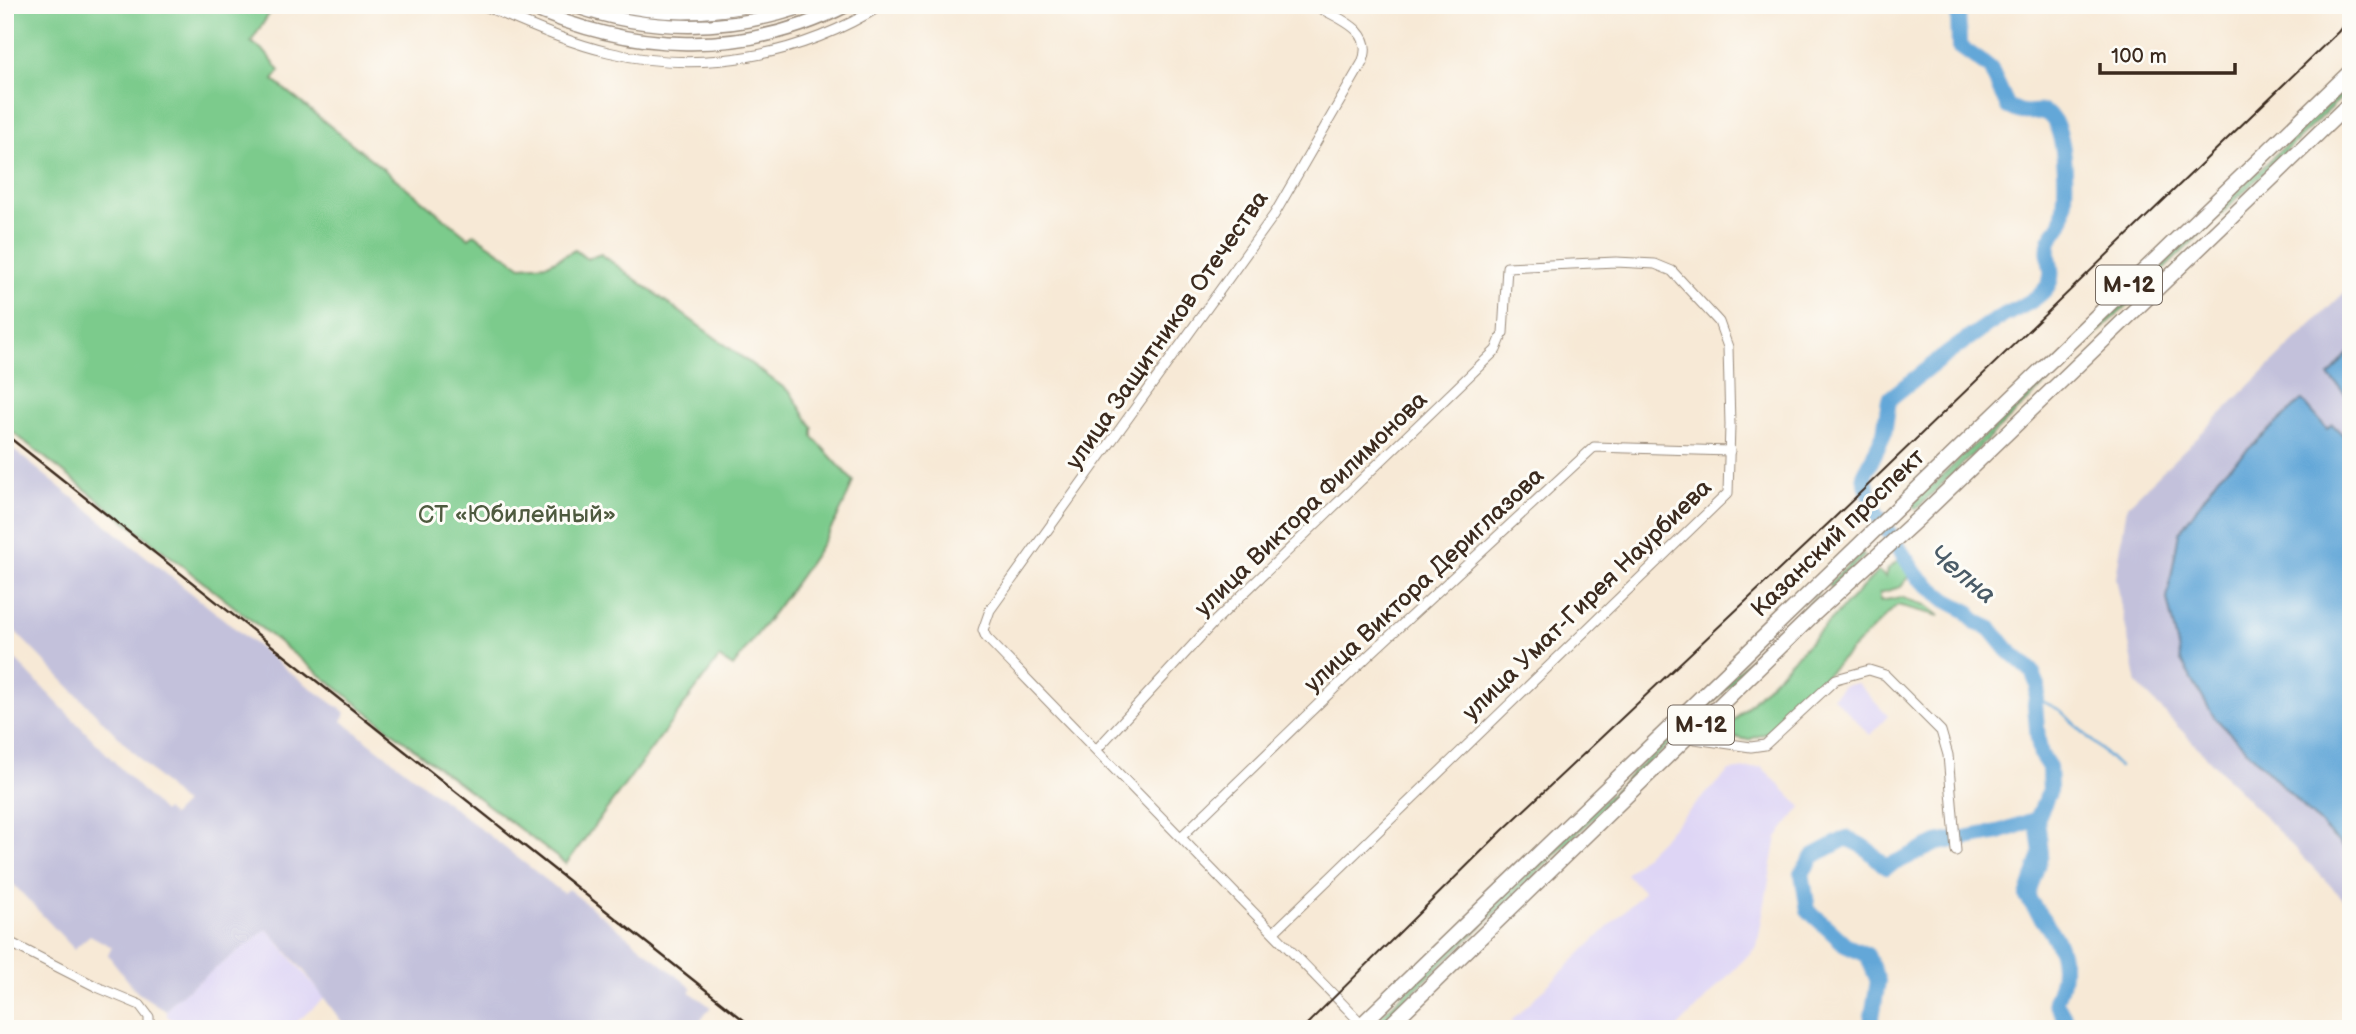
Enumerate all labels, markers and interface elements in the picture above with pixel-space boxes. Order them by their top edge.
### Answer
scale bar [2100,32,2235,76]
text: 100 m [2111,44,2167,69]
street label: улица Защитников Отечества [1059,185,1275,475]
road number: М-12 [2096,266,2162,304]
street label: улица Виктора Филимонова [1189,385,1433,623]
street label: Казанский проспект [1745,443,1931,623]
street label: улица Виктора Дериглазова [1298,461,1550,699]
street label: улица Умат-Гирея Наурбиева [1456,473,1718,727]
park label: СТ «Юбилейный» [418,500,616,529]
water label: Челна [1922,539,2002,611]
road number: М-12 [1668,706,1734,744]

